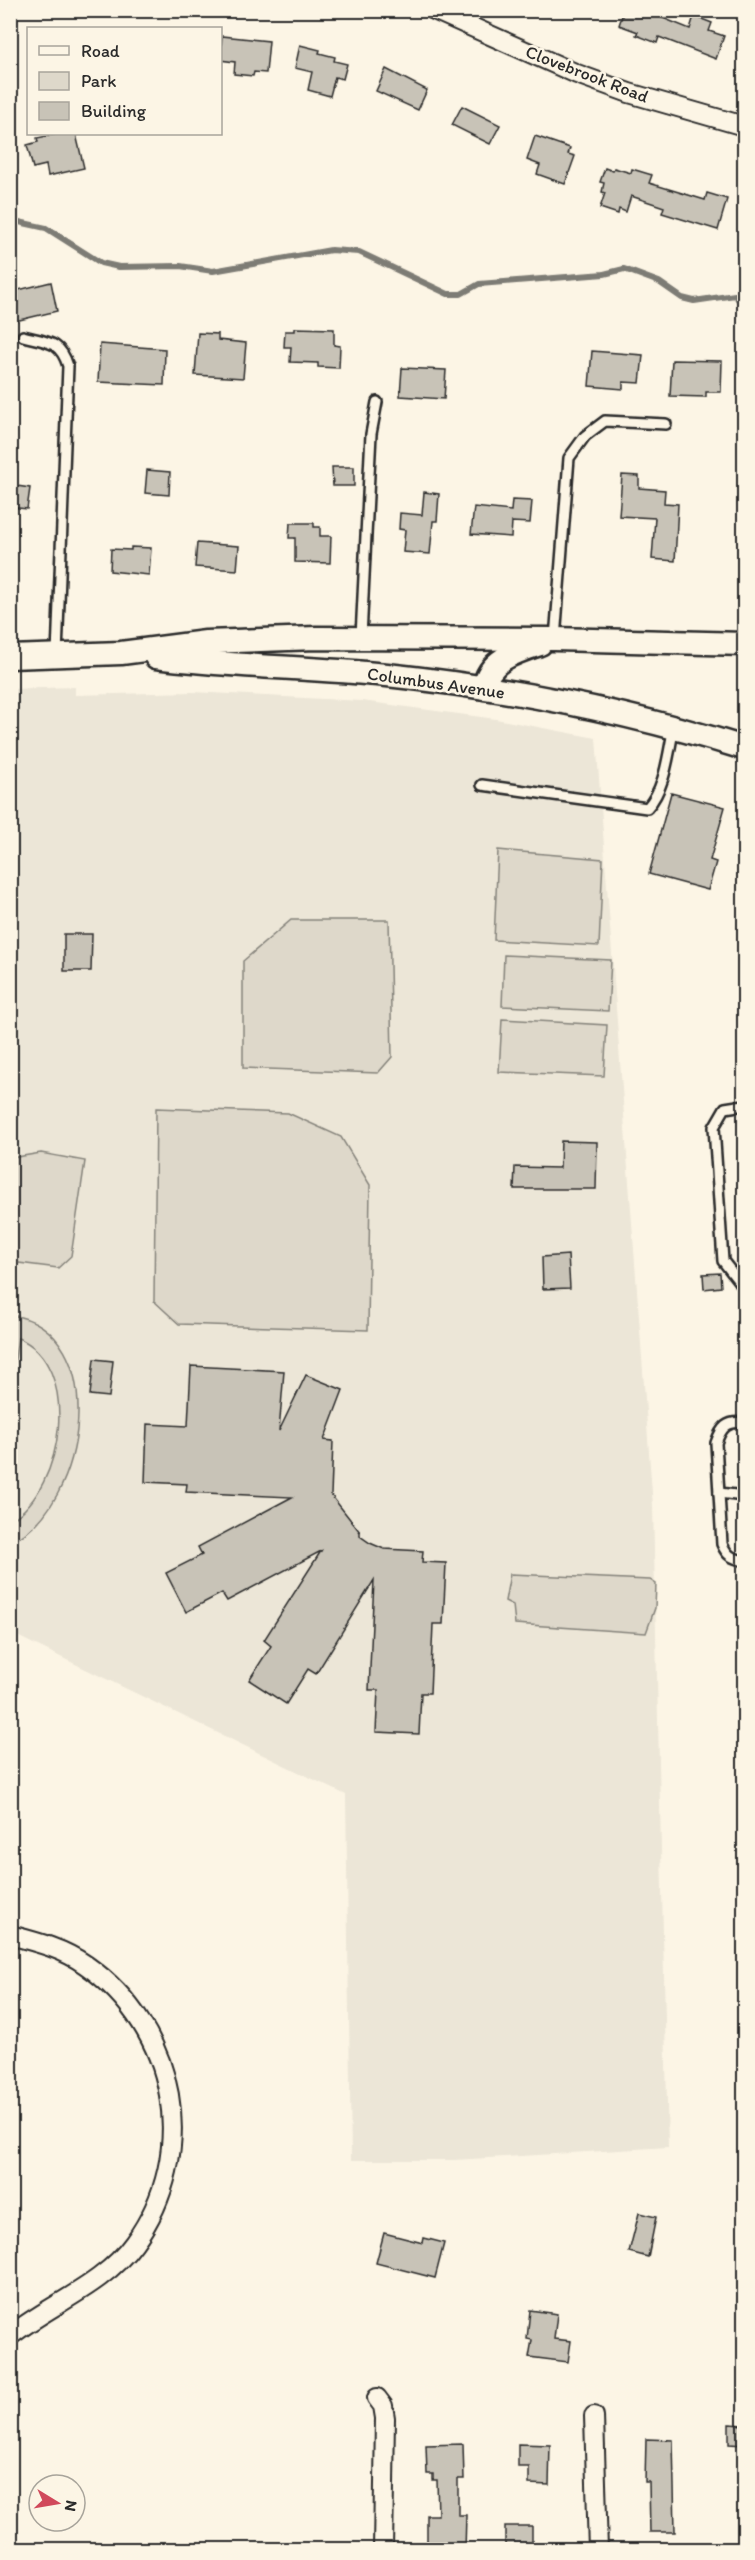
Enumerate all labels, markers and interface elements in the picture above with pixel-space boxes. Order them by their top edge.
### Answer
legend [27,27,222,135]
text: Road [81,40,120,62]
street label: Clovebrook Road [522,40,652,108]
text: Park [81,70,116,92]
text: Building [81,100,147,122]
street label: Columbus Avenue [366,662,506,704]
north arrow [27,2473,87,2533]
text: N [61,2499,82,2513]

